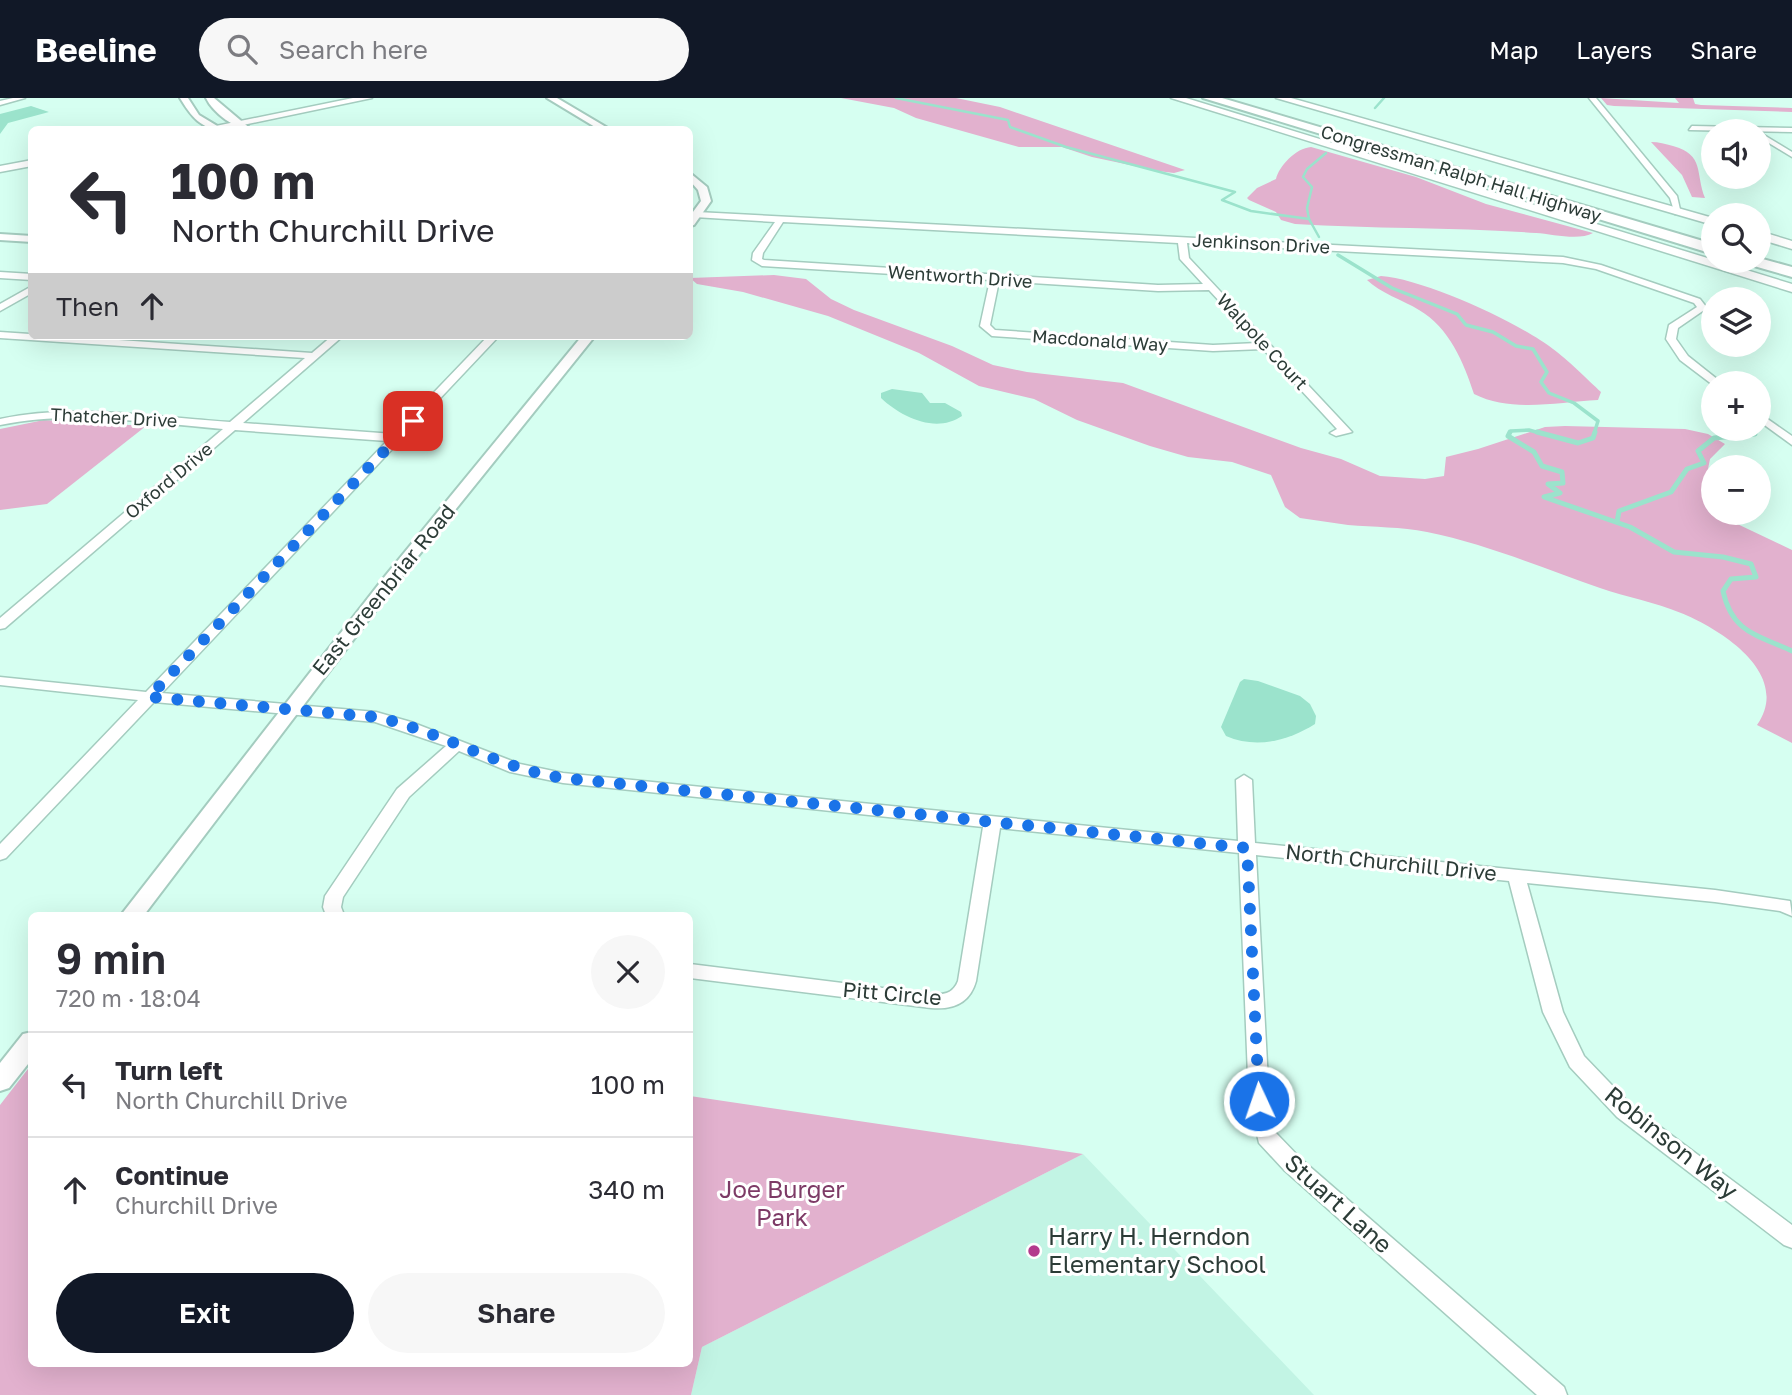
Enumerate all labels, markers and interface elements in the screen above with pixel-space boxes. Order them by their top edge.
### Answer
search box [199,18,689,81]
text: Beeline [35,30,157,69]
icon: search [223,30,261,68]
text: Search here [279,34,428,65]
text: Map [1489,35,1538,64]
text: Layers [1576,35,1652,64]
text: Share [1690,35,1757,64]
map controls [1701,119,1771,525]
button: sound [1701,119,1771,189]
street label: Congressman Ralph Hall Highway [1318,120,1604,226]
text: 100 m [171,151,315,210]
icon: left [56,154,147,245]
button: search [1701,203,1771,273]
text: North Churchill Drive [171,211,495,249]
street label: Jenkinson Drive [1192,228,1331,258]
street label: Wentworth Drive [887,260,1033,292]
icon: ahead [133,287,171,325]
button: layers [1701,287,1771,357]
street label: Walpole Court [1213,289,1313,394]
text: Then [56,291,119,322]
street label: Macdonald Way [1031,324,1169,356]
button: + [1701,371,1771,441]
pin [383,391,443,451]
icon: arrive [394,402,432,440]
street label: Thatcher Drive [50,403,178,431]
street label: Oxford Drive [120,437,217,523]
button: − [1701,455,1771,525]
street label: East Greenbriar Road [306,499,460,680]
street label: North Churchill Drive [1284,838,1498,886]
text: 9 min [56,933,166,983]
button: close [591,935,665,1009]
street label: Pitt Circle [842,976,943,1010]
text: 720 m · 18:04 [56,984,201,1012]
text: Turn left [115,1055,223,1086]
position arrow [1222,1064,1296,1138]
icon: left [56,1066,94,1104]
text: 100 m [591,1069,665,1100]
street label: Robinson Way [1600,1079,1744,1204]
text: North Churchill Drive [115,1086,348,1114]
street label: Stuart Lane [1279,1147,1399,1259]
text: Continue [115,1160,229,1191]
icon: ahead [56,1171,94,1209]
text: 340 m [588,1174,665,1205]
park label: Joe Burger Park [719,1174,845,1231]
text: Churchill Drive [115,1191,278,1219]
place label: Harry H. Herndon Elementary School [1048,1221,1266,1278]
marker: Harry H. Herndon Elementary School [1026,1243,1042,1259]
button: Exit [56,1273,354,1353]
button: Share [368,1273,665,1353]

